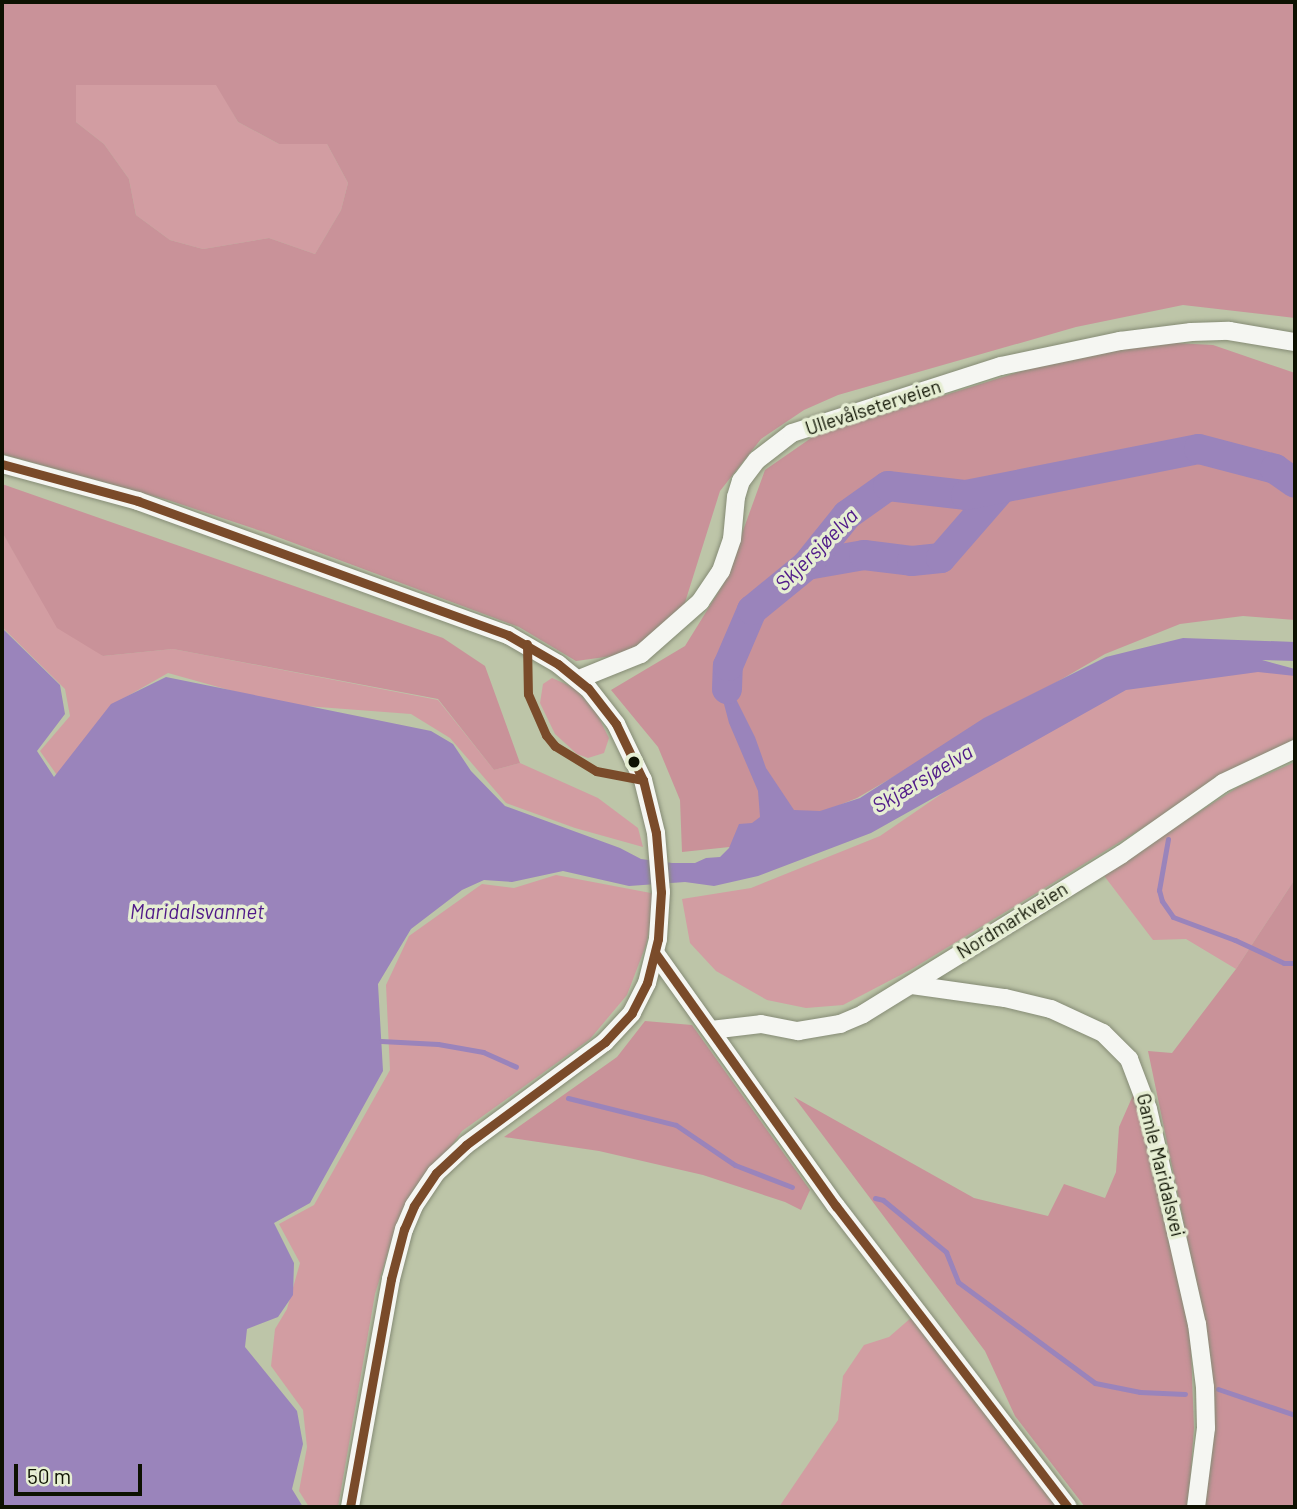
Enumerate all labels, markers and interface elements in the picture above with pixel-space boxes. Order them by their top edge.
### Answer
street label: Ullevålseterveien [802,374,944,440]
water label: Skjersjøelva [769,502,863,596]
water label: Skjærsjøelva [867,738,977,818]
unlabelled marker [627,755,641,769]
street label: Nordmarkveien [952,877,1072,963]
water label: Maridalsvannet [130,898,264,924]
street label: Gamle Maridalsvei [1132,1091,1190,1239]
scale bar [18,1450,145,1494]
text: 50 m [27,1463,71,1488]

